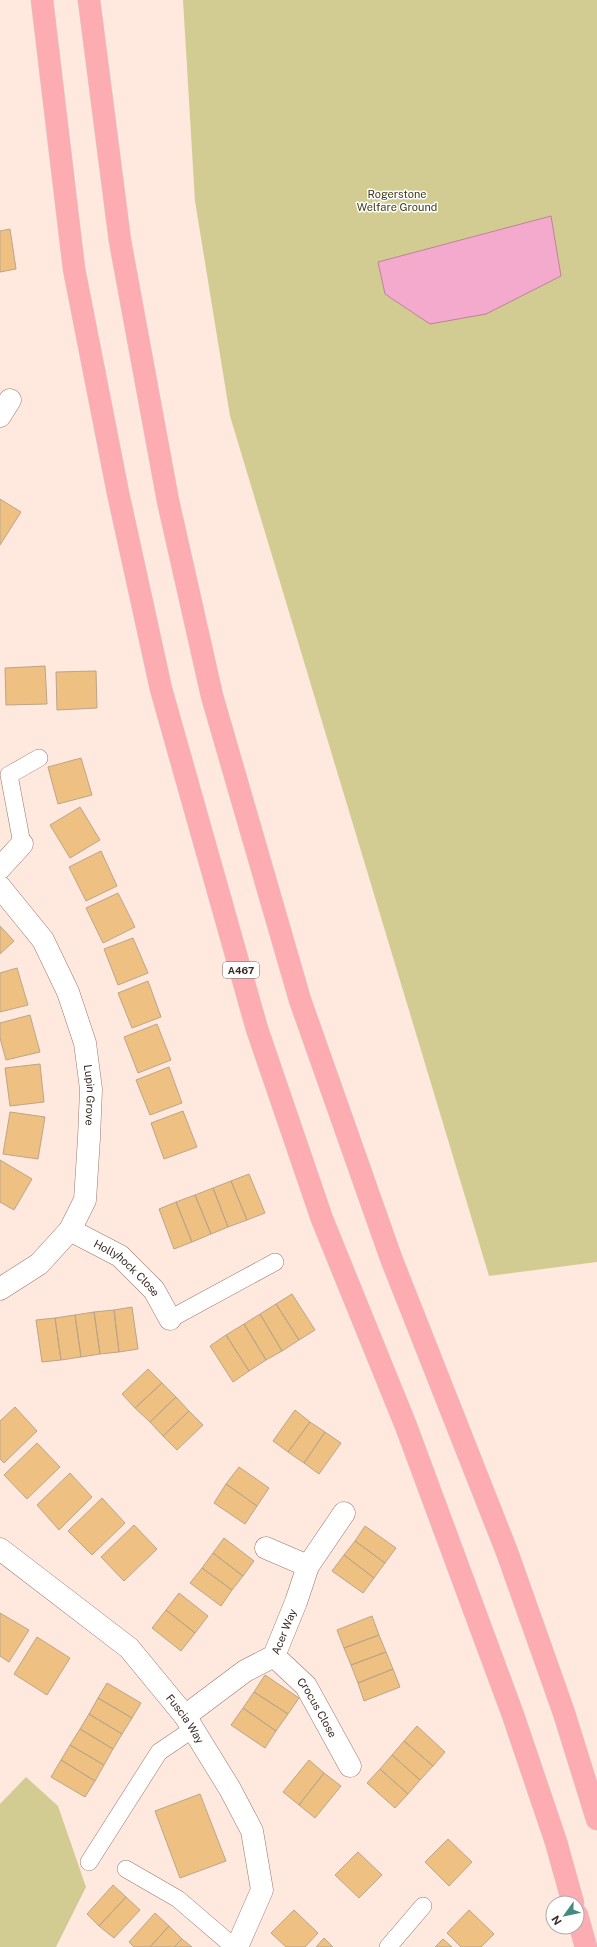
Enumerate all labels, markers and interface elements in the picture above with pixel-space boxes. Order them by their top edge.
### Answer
park label: Rogerstone Welfare Ground [357,188,437,213]
road number: A467 [223,962,259,978]
street label: Lupin Grove [82,1064,97,1126]
street label: Hollyhock Close [92,1237,162,1298]
street label: Acer Way [269,1607,299,1656]
street label: Crocus Close [295,1675,339,1740]
street label: Fuscia Way [164,1692,206,1746]
north arrow [545,1895,585,1935]
text: N [549,1914,564,1927]

